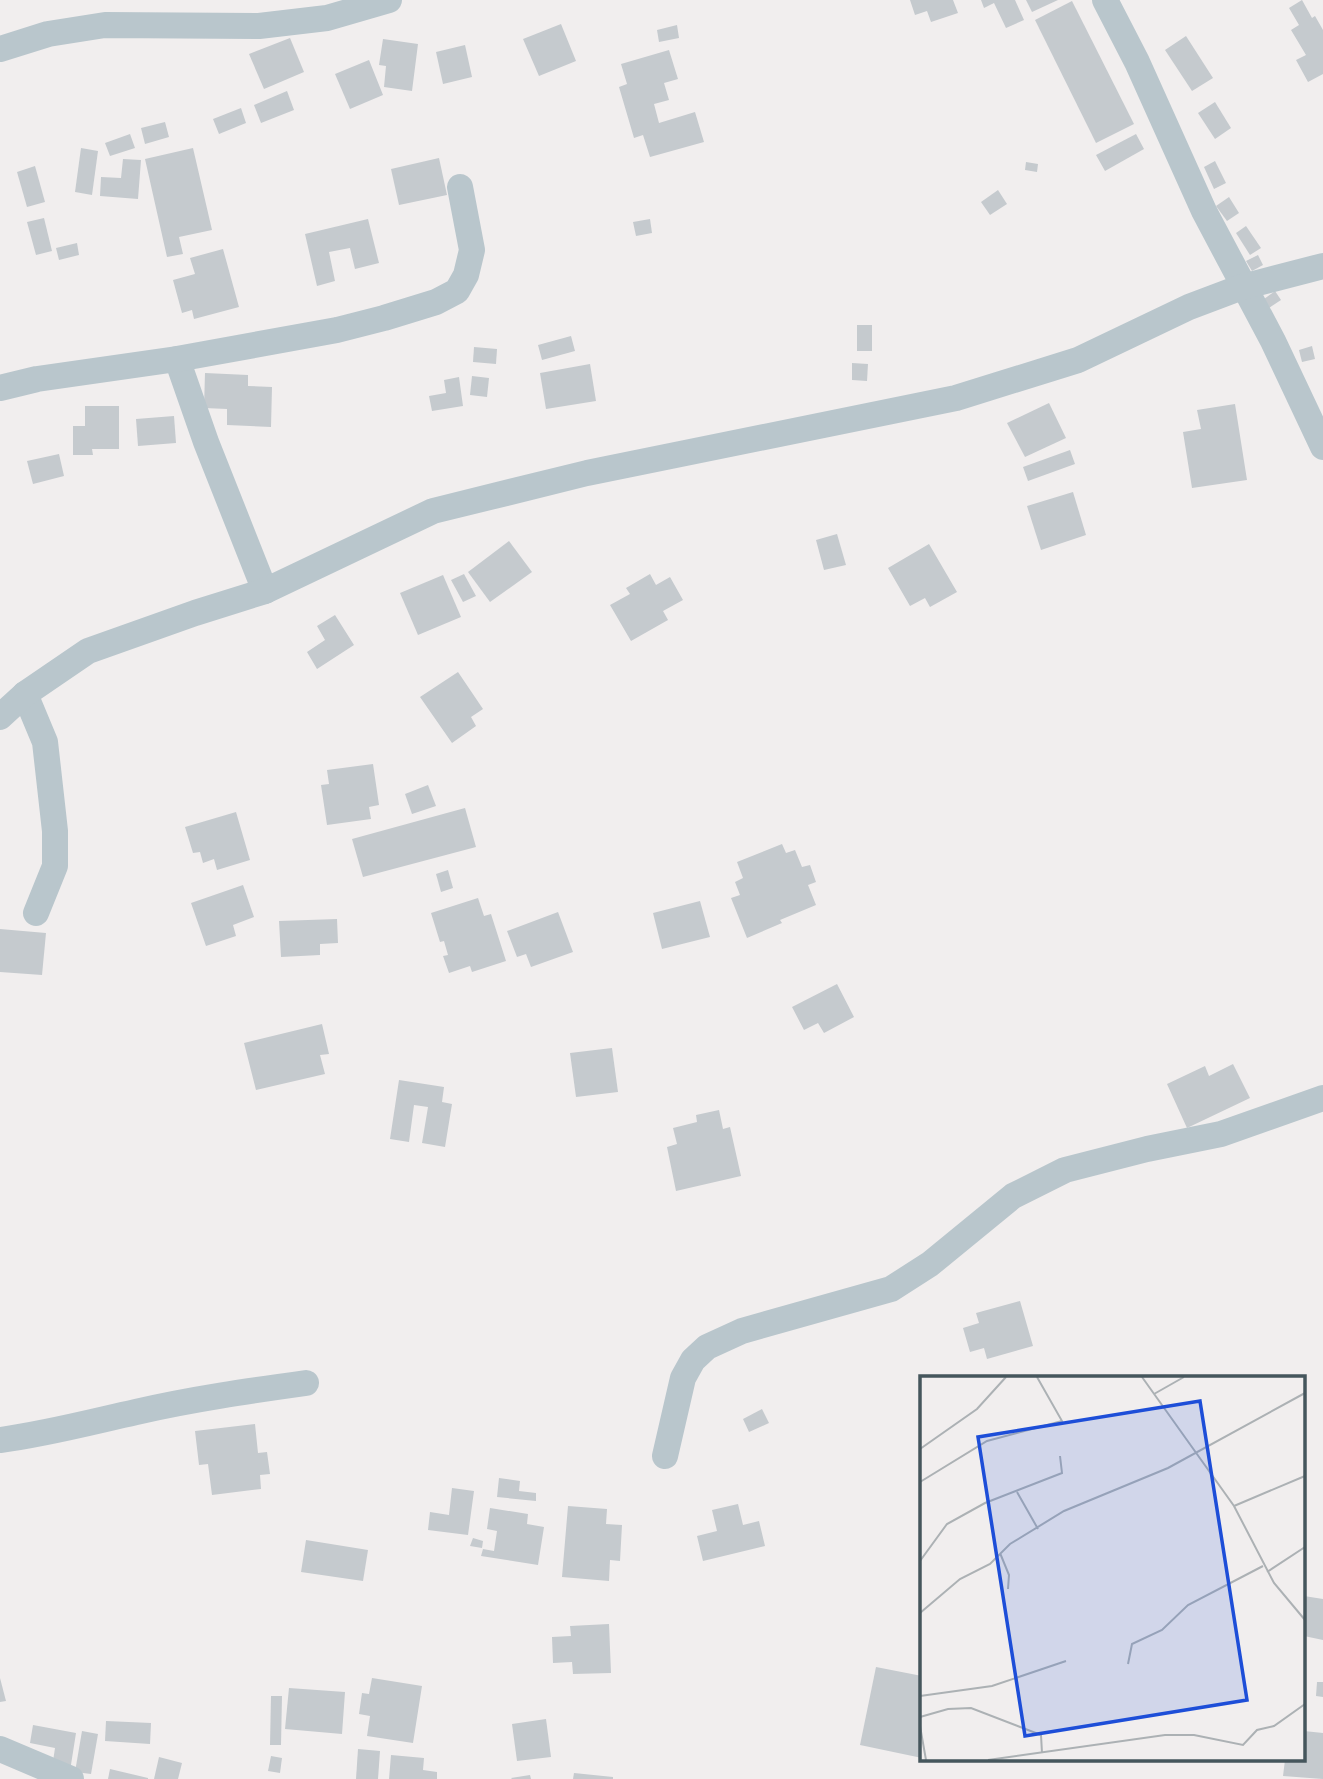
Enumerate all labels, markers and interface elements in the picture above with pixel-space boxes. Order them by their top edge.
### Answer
inset map [920,1376,1306,1762]

